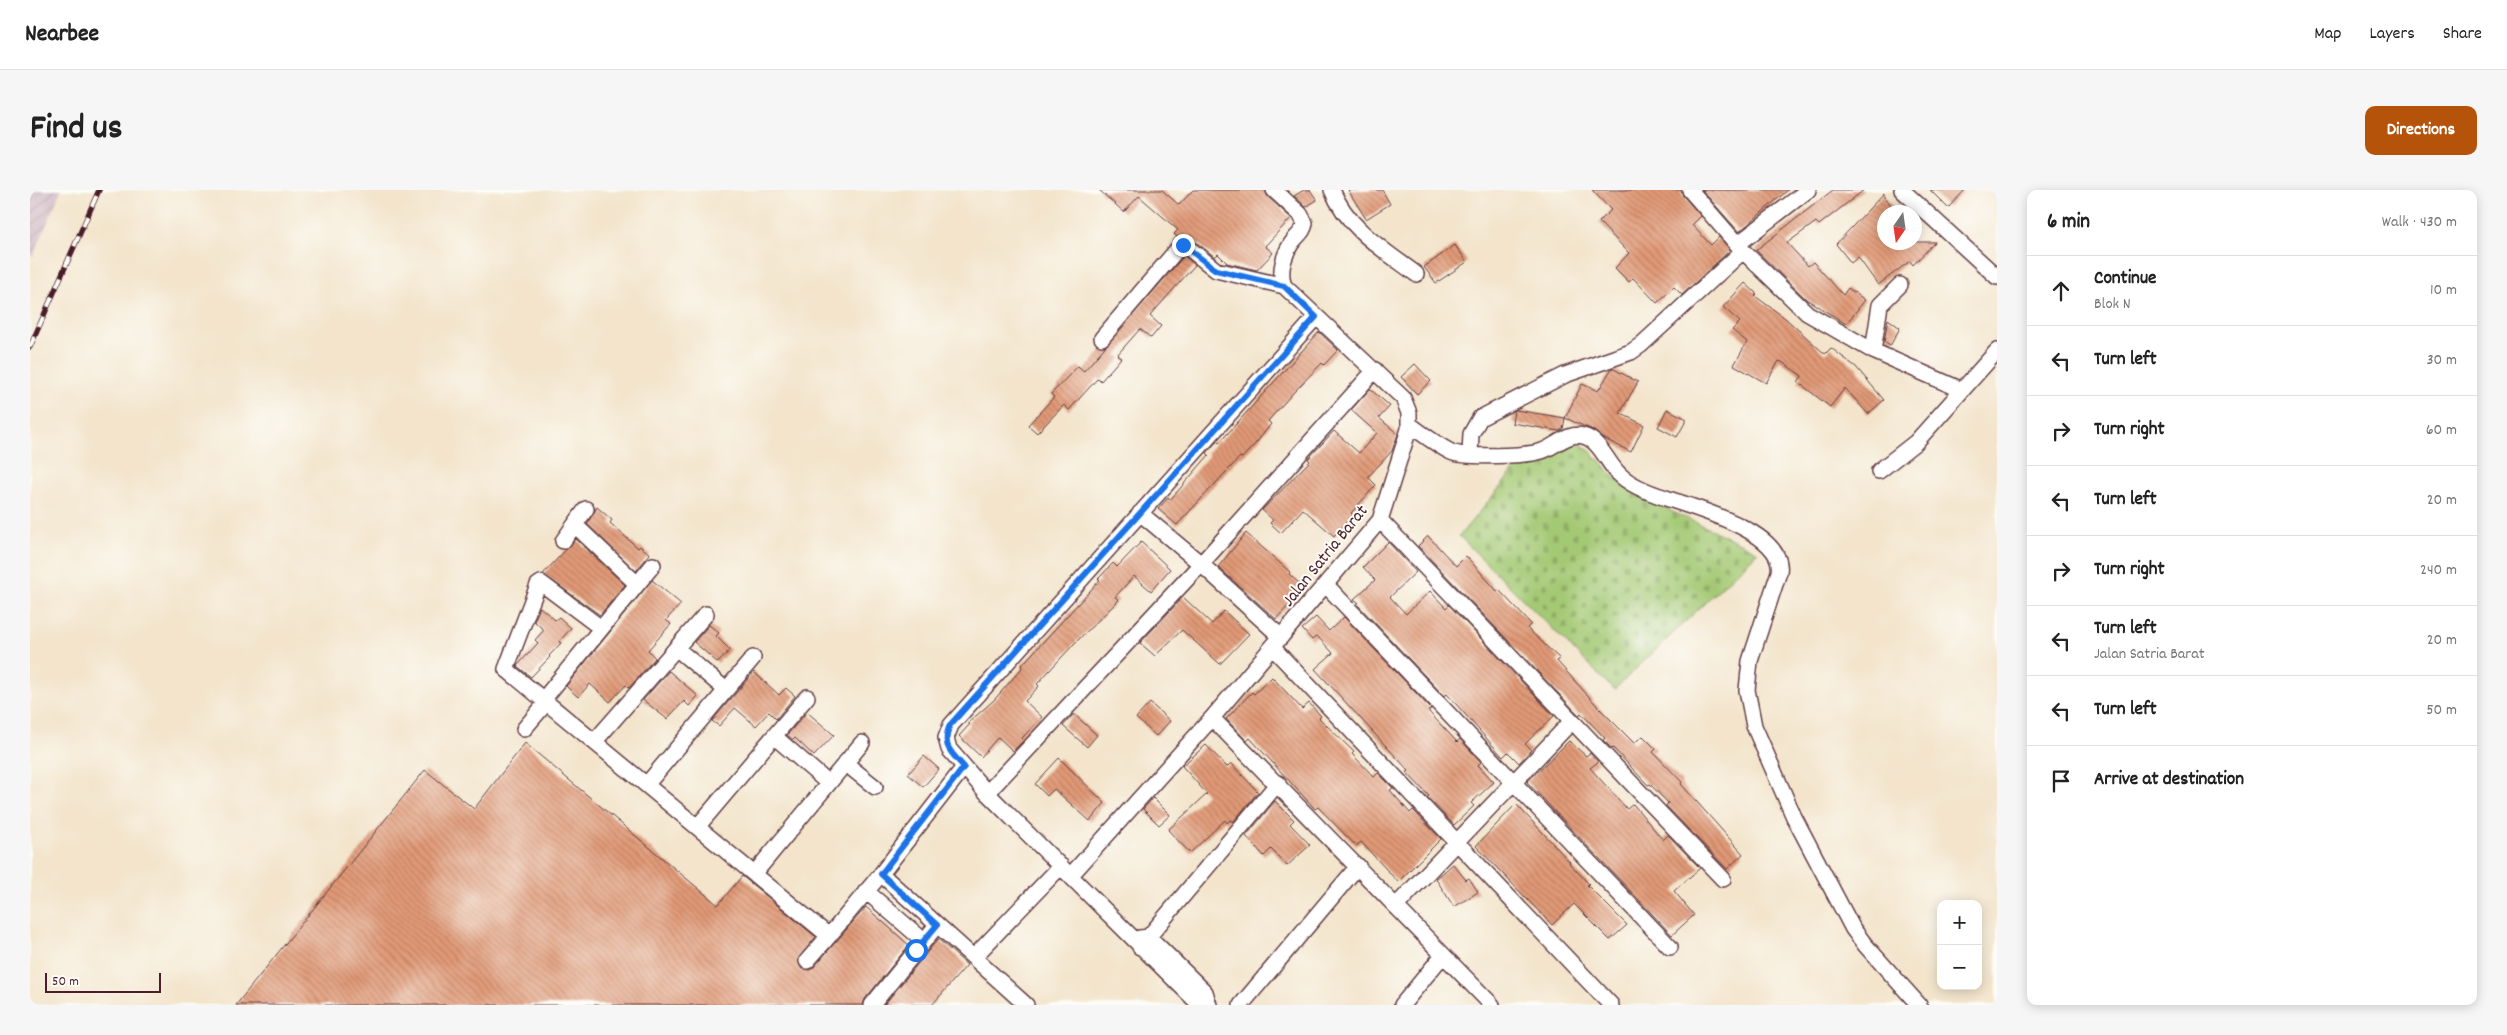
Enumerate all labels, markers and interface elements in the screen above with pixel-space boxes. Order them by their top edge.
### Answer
text: Nearbee [25,18,99,52]
text: Map [2314,22,2341,47]
text: Layers [2369,22,2415,47]
text: Share [2443,22,2482,47]
text: Find us [30,105,122,155]
button: Directions [2365,106,2477,155]
north arrow [1877,205,1922,250]
text: 6 min [2047,208,2090,238]
text: Walk · 430 m [2382,211,2457,234]
route end [1172,234,1195,257]
text: Continue [2094,266,2156,293]
icon: ahead [2047,277,2075,305]
text: 10 m [2430,279,2457,302]
text: Blok N [2094,293,2131,316]
icon: left [2047,347,2075,375]
text: Turn left [2094,347,2157,374]
text: 30 m [2427,349,2457,372]
icon: right [2047,417,2075,445]
text: Turn right [2094,417,2165,444]
text: 60 m [2426,419,2457,442]
icon: left [2047,487,2075,515]
text: Turn left [2094,487,2157,514]
text: 20 m [2427,489,2457,512]
street label: Jalan Satria Barat [1277,500,1375,613]
icon: right [2047,557,2075,585]
text: Turn right [2094,557,2165,584]
text: 240 m [2420,559,2457,582]
text: Turn left [2094,616,2157,643]
icon: left [2047,627,2075,655]
text: 20 m [2427,629,2457,652]
text: Jalan Satria Barat [2094,643,2205,666]
icon: left [2047,697,2075,725]
text: Turn left [2094,697,2157,724]
text: 50 m [2426,699,2457,722]
icon: arrive [2047,767,2075,795]
text: Arrive at destination [2094,767,2244,794]
map controls [1937,900,1982,990]
button: + [1937,900,1982,945]
route start [905,939,928,962]
button: − [1937,945,1982,990]
scale bar [45,970,161,993]
text: 50 m [52,972,79,992]

